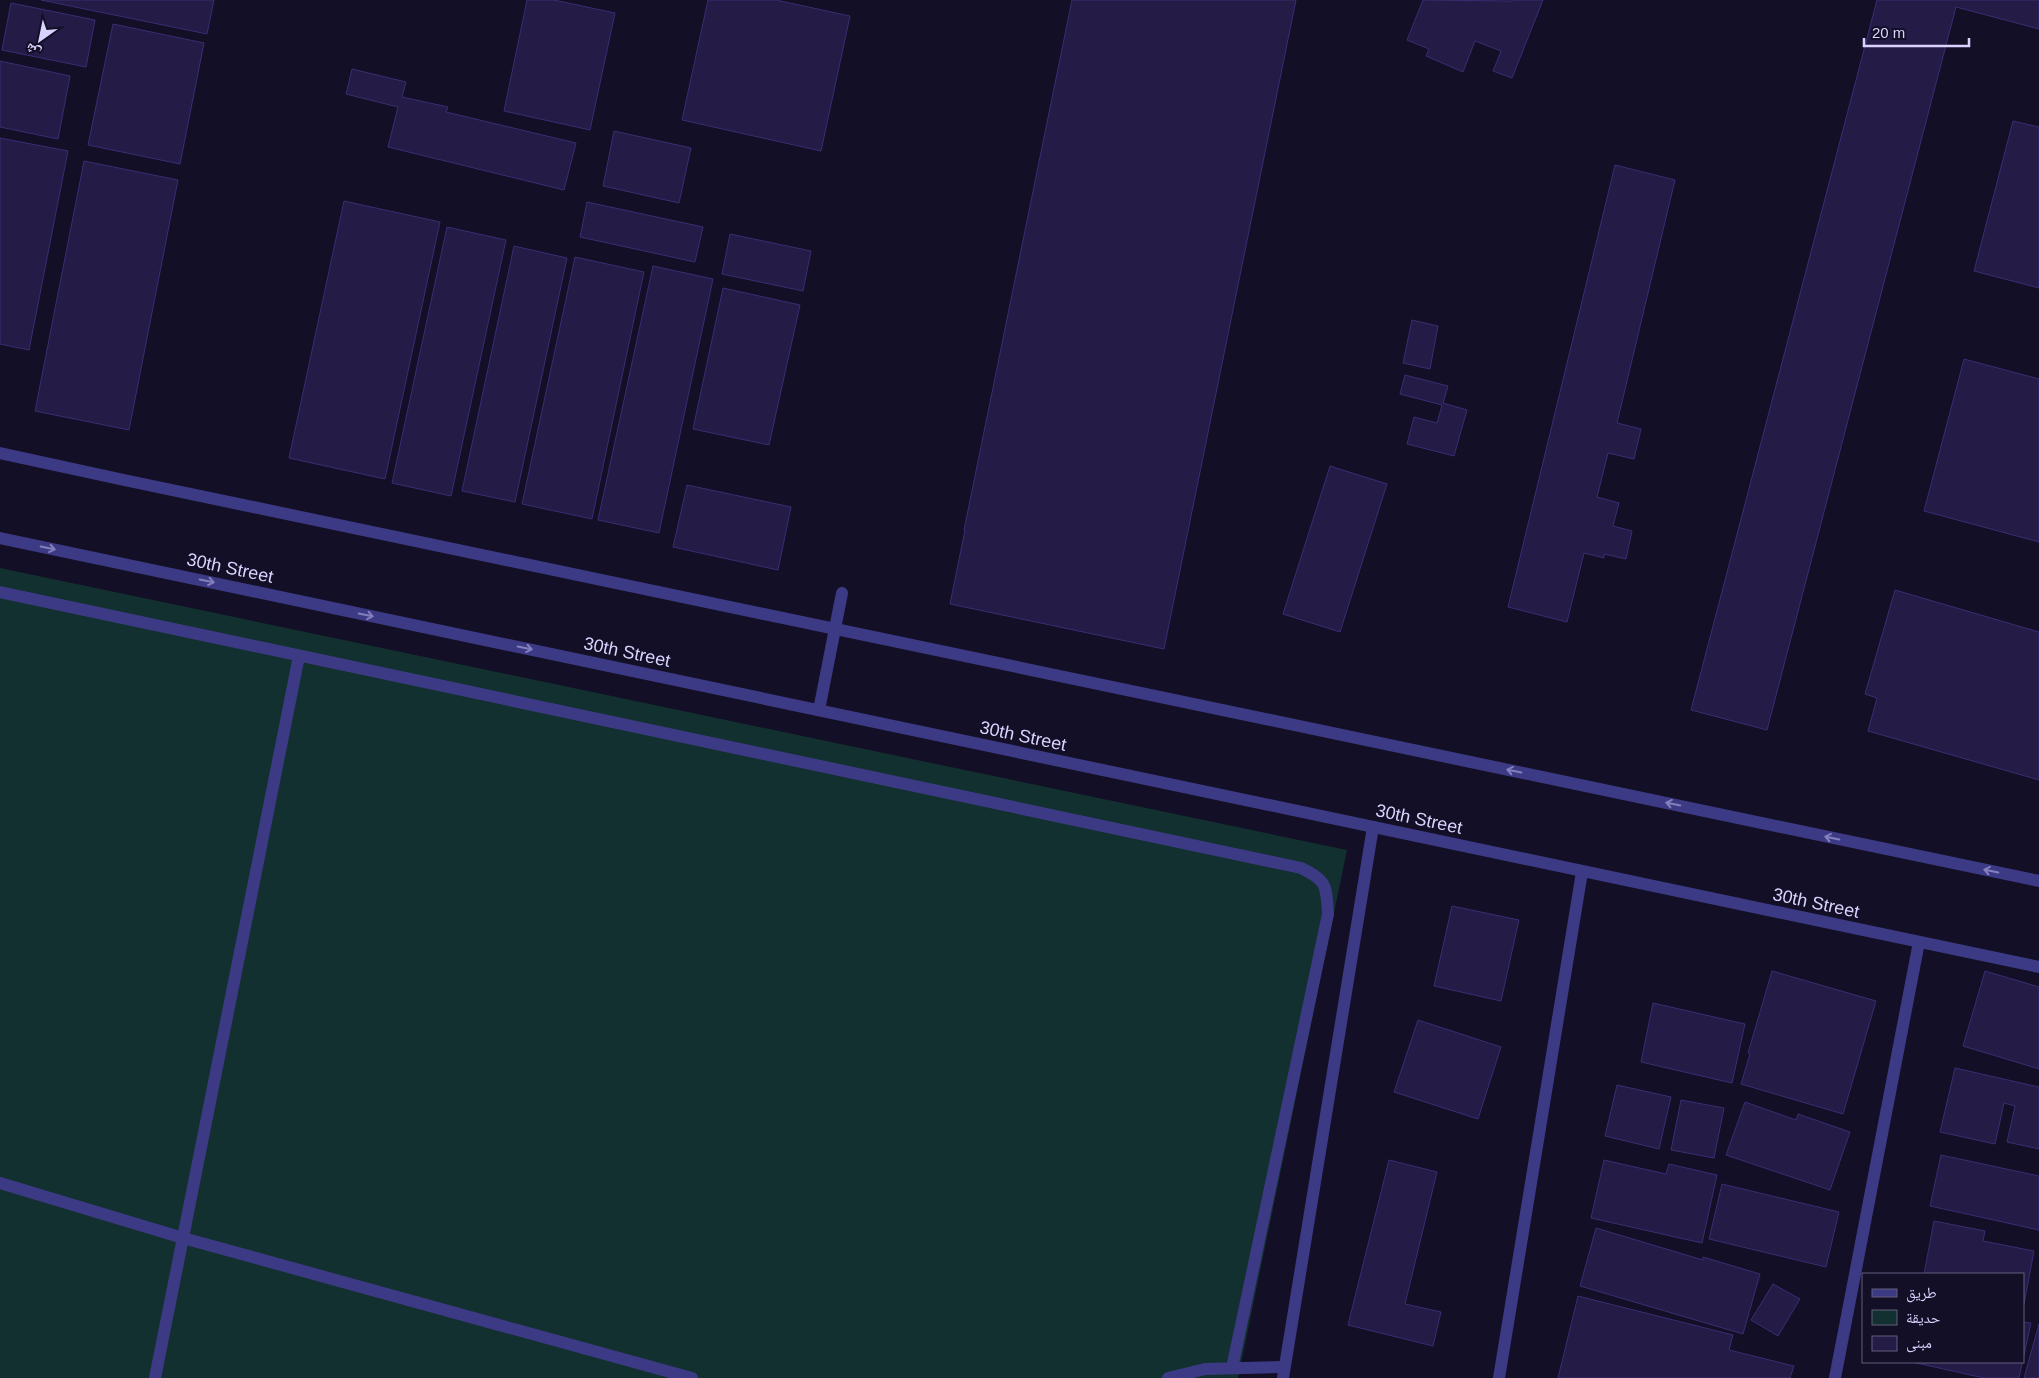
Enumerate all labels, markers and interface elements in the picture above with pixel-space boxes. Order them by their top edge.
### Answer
north arrow [15,15,65,65]
scale bar [1864,15,1969,47]
text: 20 m [1872,24,1905,41]
text: ش [22,39,44,62]
one-way arrow [39,543,55,553]
street label: 30th Street [185,549,275,587]
one-way arrow [198,577,214,586]
one-way arrow [357,611,373,620]
street label: 30th Street [582,633,672,671]
one-way arrow [516,644,532,654]
street label: 30th Street [978,717,1068,755]
one-way arrow [1507,766,1523,775]
one-way arrow [1666,799,1682,809]
street label: 30th Street [1374,800,1464,838]
one-way arrow [1825,833,1841,842]
one-way arrow [1984,866,2000,875]
street label: 30th Street [1771,884,1861,922]
legend [1862,1273,2024,1363]
text: طريق [1906,1284,1937,1303]
text: حديقة [1906,1309,1941,1326]
text: مبنى [1906,1334,1932,1353]

